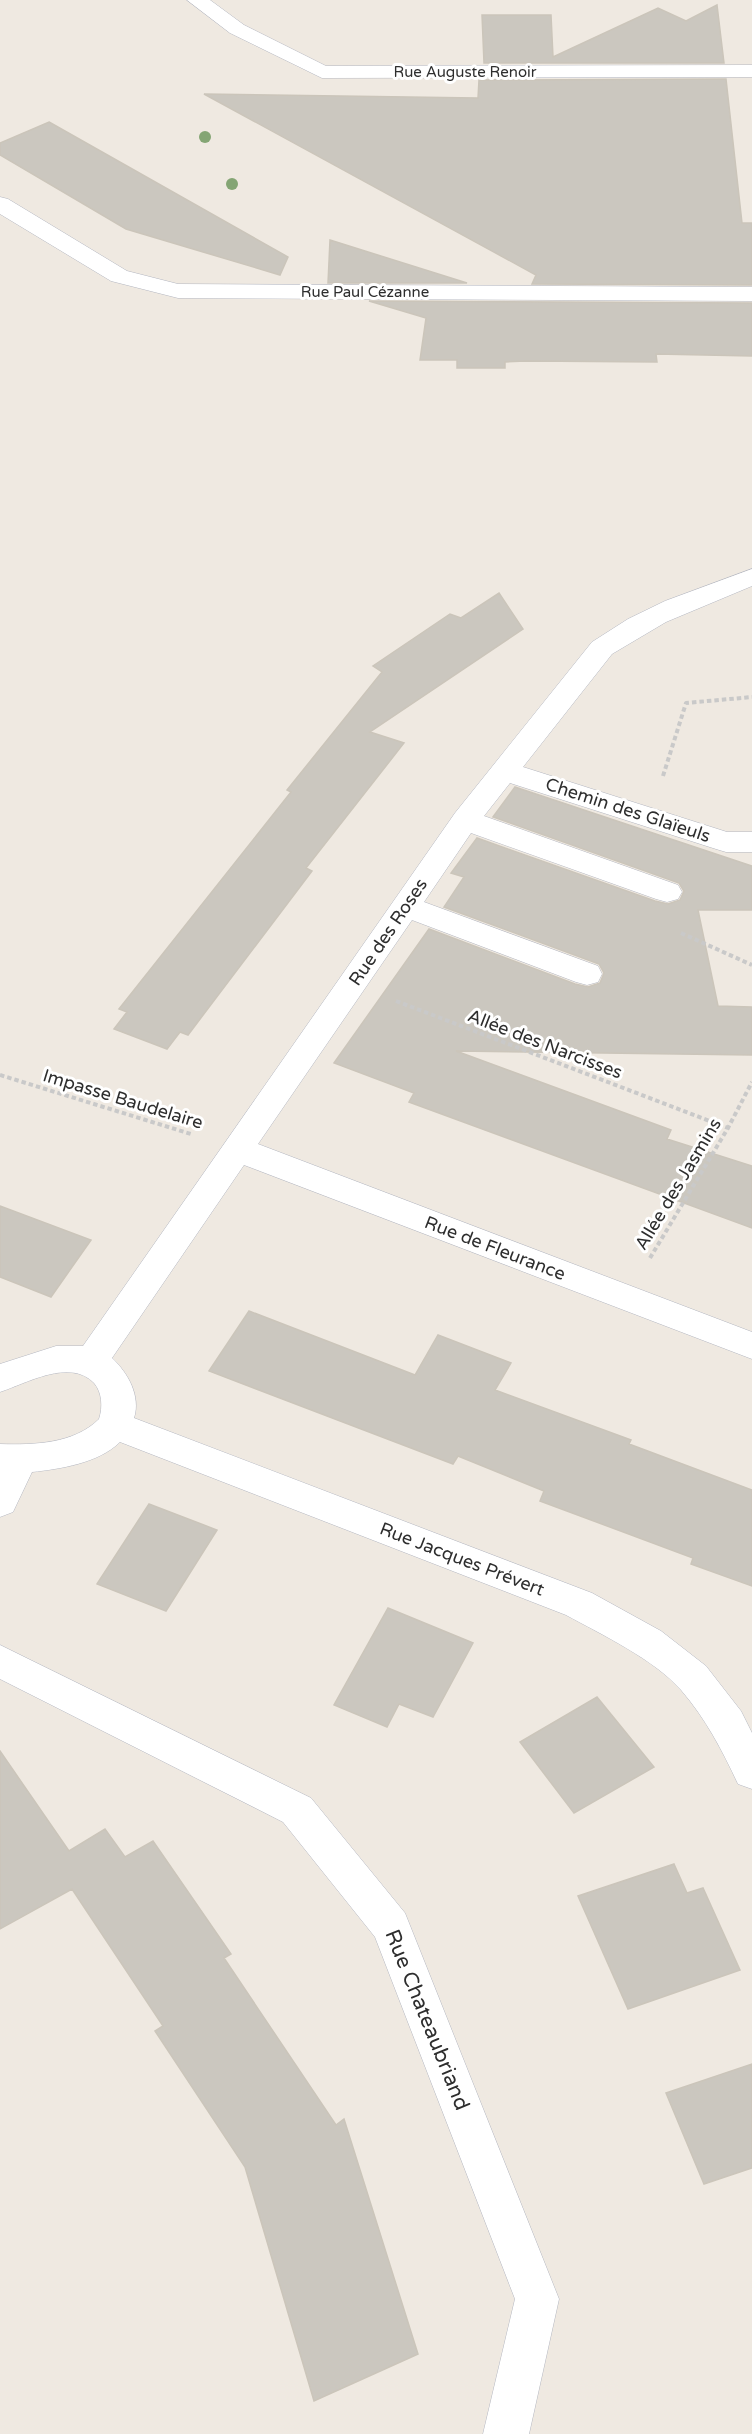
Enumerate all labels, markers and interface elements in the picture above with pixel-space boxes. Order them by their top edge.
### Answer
street label: Rue Auguste Renoir [394,63,537,81]
street label: Rue Paul Cézanne [301,283,429,301]
street label: Chemin des Glaïeuls [543,773,713,847]
street label: Rue des Roses [344,874,432,990]
street label: Allée des Narcisses [465,1004,625,1084]
street label: Impasse Baudelaire [40,1064,206,1134]
street label: Allée des Jasmins [630,1114,726,1254]
street label: Rue de Fleurance [421,1211,569,1285]
street label: Rue Jacques Prévert [377,1517,548,1601]
street label: Rue Chateaubriand [379,1926,475,2114]

